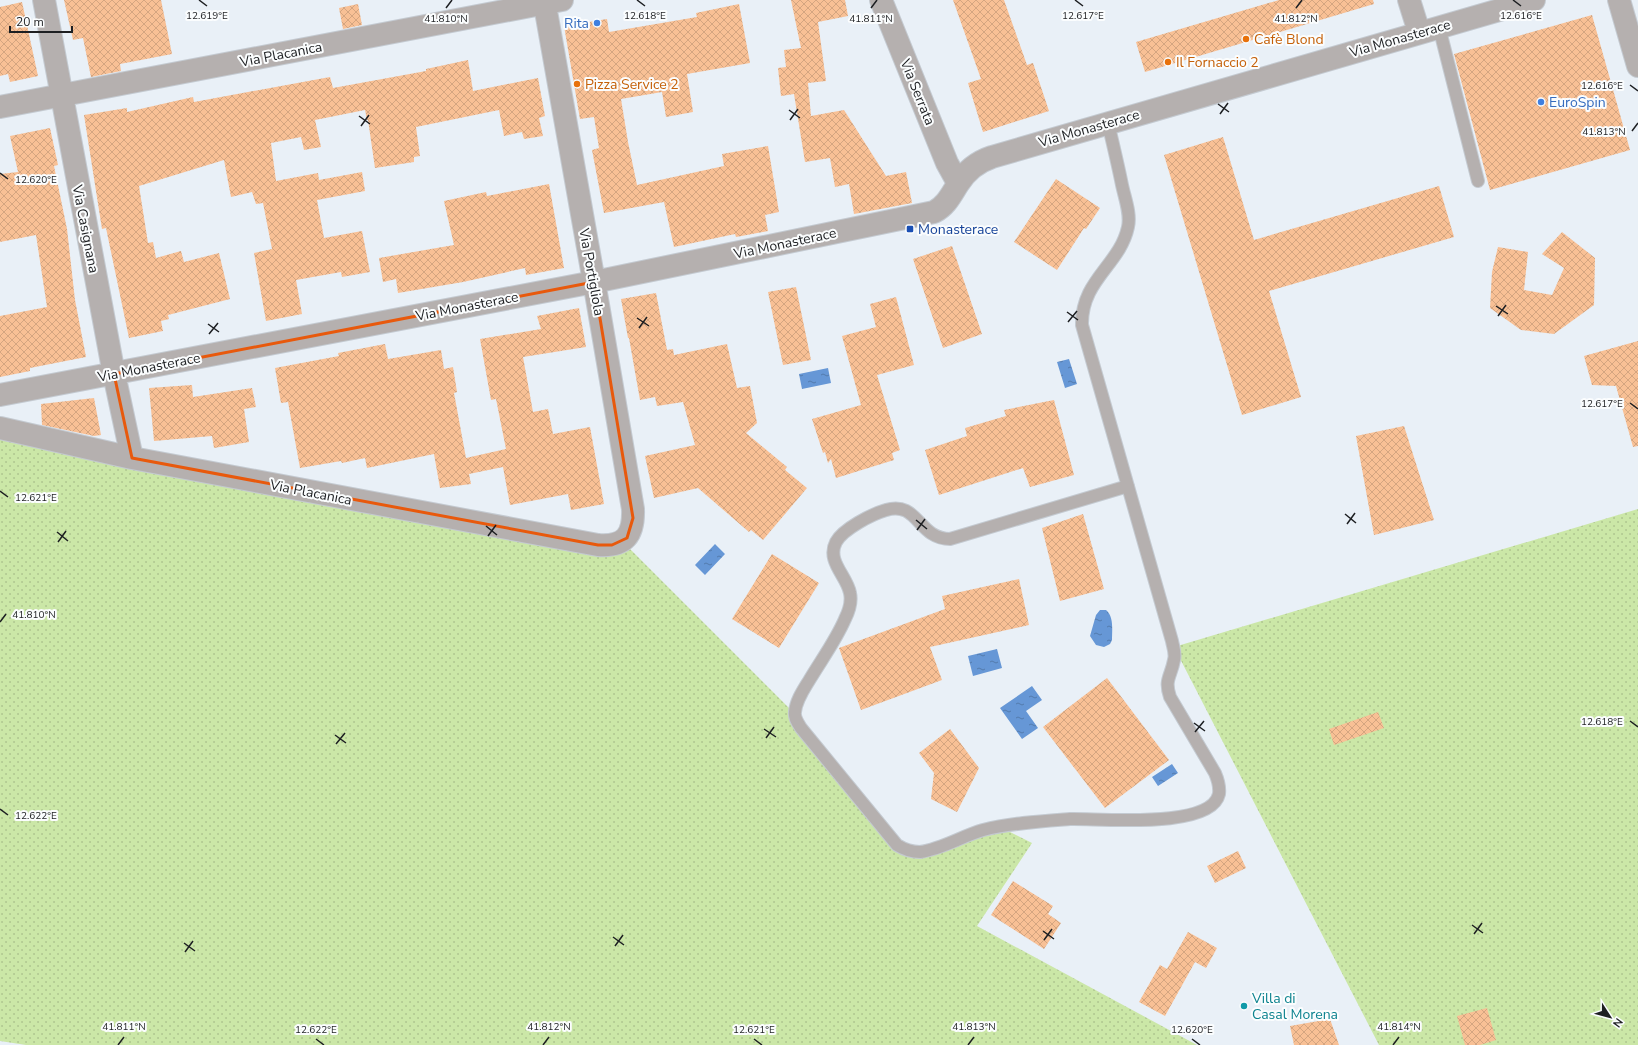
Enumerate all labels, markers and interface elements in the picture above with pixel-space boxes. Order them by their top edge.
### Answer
scale bar [10,8,72,34]
text: 12.619°E [186,9,228,23]
text: 12.618°E [624,9,666,23]
text: 12.617°E [1062,9,1104,23]
text: 12.616°E [1500,9,1542,23]
text: 41.810°N [424,12,468,26]
text: 41.811°N [849,12,893,26]
text: 41.812°N [1274,12,1318,26]
text: 20 m [16,14,44,30]
place label: Rita [564,14,589,33]
street label: Via Monasterace [1347,15,1453,62]
marker: Rita [592,18,602,28]
place label: Cafè Blond [1254,30,1324,49]
marker: Cafè Blond [1241,34,1251,44]
street label: Via Placanica [237,37,324,72]
place label: Il Fornaccio 2 [1176,53,1259,72]
street label: Via Serrata [895,55,939,128]
marker: Il Fornaccio 2 [1163,57,1173,67]
place label: Pizza Service 2 [585,75,679,94]
marker: Pizza Service 2 [572,79,582,89]
text: 12.616°E [1581,79,1623,93]
place label: EuroSpin [1549,93,1606,112]
marker: EuroSpin [1536,97,1546,107]
street label: Via Monasterace [1036,105,1142,152]
text: 41.813°N [1582,125,1626,139]
text: 12.620°E [15,173,57,187]
street label: Via Casignana [67,182,103,275]
place label: Monasterace [918,220,998,239]
street label: Via Monasterace [731,223,838,264]
marker: Monasterace [905,224,915,234]
street label: Via Portigliola [574,226,609,317]
street label: Via Monasterace [413,287,520,326]
street label: Via Monasterace [95,348,202,387]
text: 12.617°E [1581,397,1623,411]
street label: Via Placanica [267,475,354,510]
text: 12.621°E [15,491,57,505]
text: 41.810°N [12,608,56,622]
text: 12.618°E [1581,715,1623,729]
text: 12.622°E [15,809,57,823]
place label: Villa di Casal Morena [1251,989,1338,1024]
north arrow [1590,997,1630,1037]
marker: Villa di Casal Morena [1239,1001,1249,1011]
text: N [1609,1015,1626,1030]
text: 41.811°N [102,1020,146,1034]
text: 41.812°N [527,1020,571,1034]
text: 41.813°N [952,1020,996,1034]
text: 41.814°N [1377,1020,1421,1034]
text: 12.622°E [295,1023,337,1037]
text: 12.621°E [733,1023,775,1037]
text: 12.620°E [1171,1023,1213,1037]

